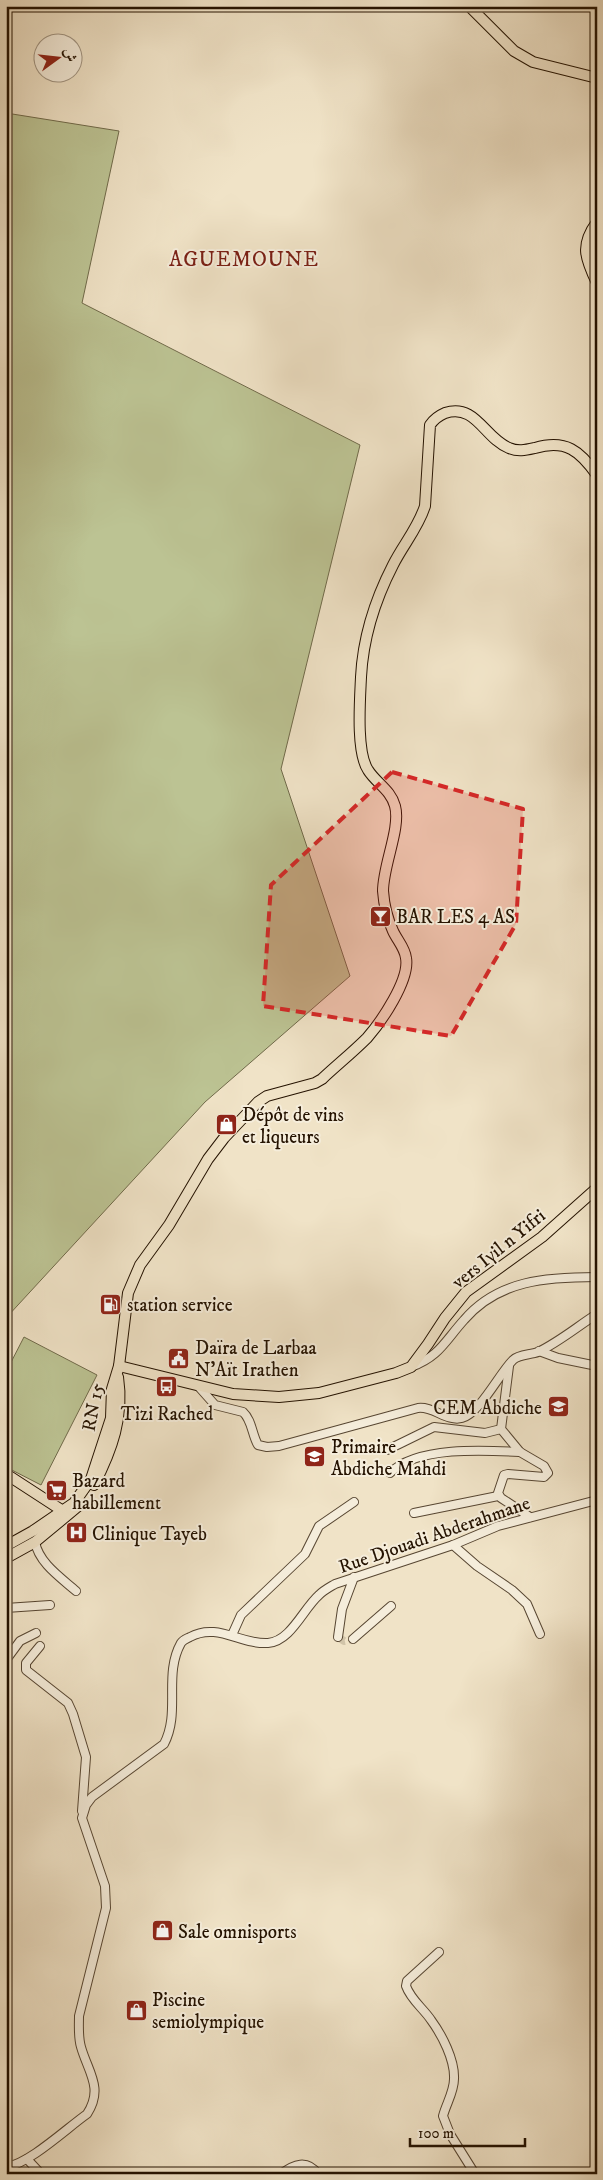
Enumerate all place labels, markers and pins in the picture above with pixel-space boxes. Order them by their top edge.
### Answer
bar icon: BAR LES 4 AS [368,904,392,928]
place label: BAR LES 4 AS [396,906,515,929]
place label: Dépôt de vins et liqueurs [242,1104,344,1150]
shop icon: Dépôt de vins et liqueurs [214,1113,238,1137]
fuel station icon: station service [99,1292,123,1316]
place label: station service [127,1294,233,1317]
place label: Daïra de Larbaa N'Aït Irathen [195,1337,317,1382]
public building icon: Daïra de Larbaa N'Aït Irathen [167,1346,191,1370]
bus stop icon: Tizi Rached [155,1375,179,1399]
school or university icon: CEM Abdiche [546,1395,570,1419]
place label: CEM Abdiche [433,1397,542,1420]
place label: Tizi Rached [121,1403,214,1426]
place label: Primaire Abdiche Mahdi [331,1436,446,1481]
school or university icon: Primaire Abdiche Mahdi [303,1445,327,1469]
place label: Bazard habillement [72,1470,161,1515]
supermarket icon: Bazard habillement [44,1479,68,1503]
hospital icon: Clinique Tayeb [64,1521,88,1545]
place label: Clinique Tayeb [92,1523,207,1547]
shop icon: Sale omnisports [150,1919,174,1943]
place label: Sale omnisports [178,1921,297,1944]
place label: Piscine semiolympique [152,1989,264,2035]
shop icon: Piscine semiolympique [124,1998,148,2022]

